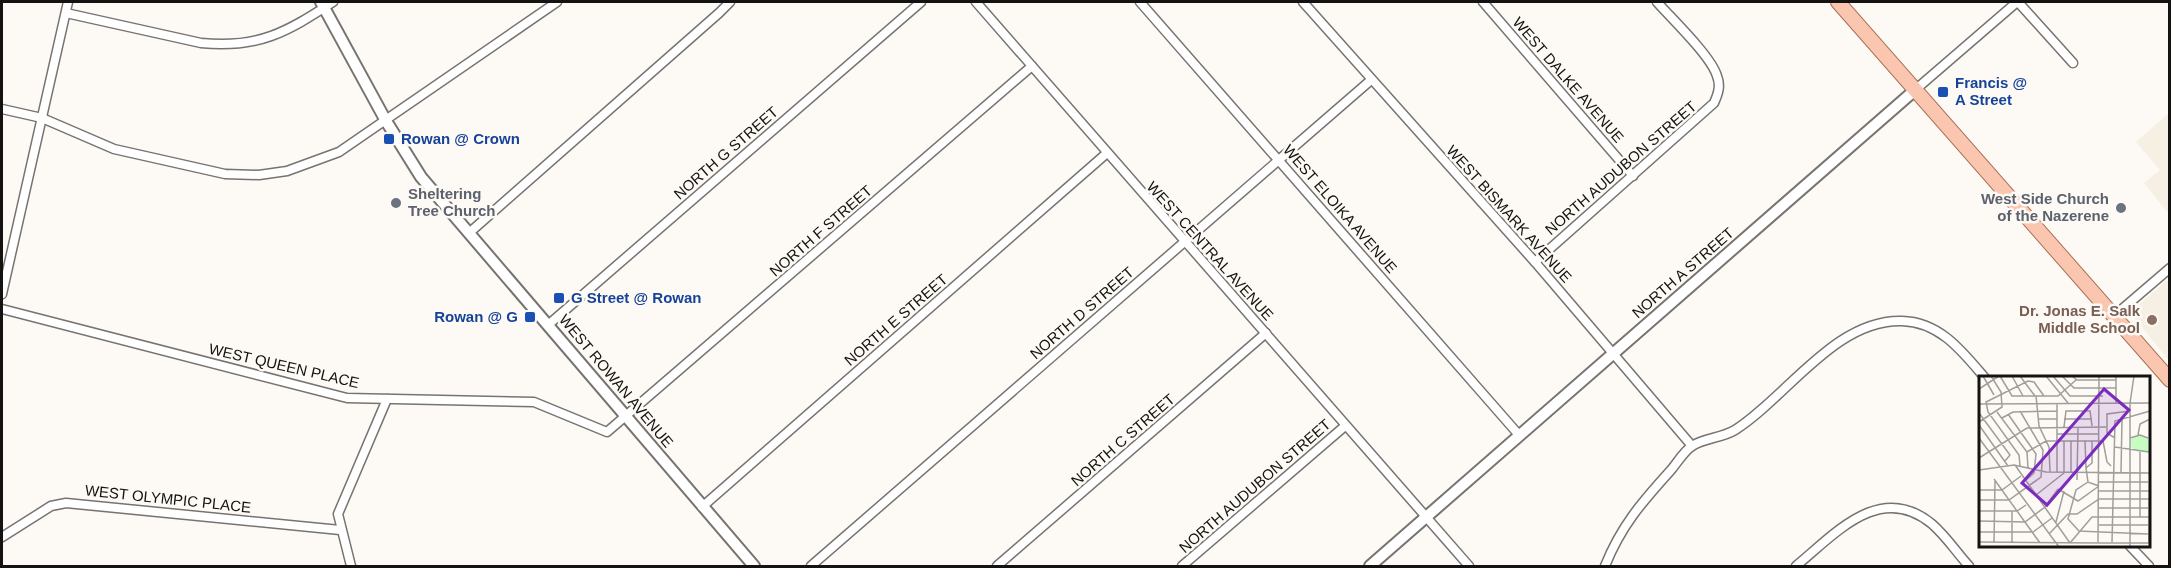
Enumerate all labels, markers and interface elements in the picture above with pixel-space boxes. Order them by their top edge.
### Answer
street label: WEST DALKE AVENUE [1509,14,1627,146]
place label: Francis @ A Street [1955,74,2027,108]
marker: Francis @ A Street [1936,85,1950,99]
street label: NORTH AUDUBON STREET [1542,97,1700,238]
street label: NORTH G STREET [670,103,781,202]
place label: Rowan @ Crown [401,130,520,147]
marker: Rowan @ Crown [382,132,396,146]
street label: WEST ELOIKA AVENUE [1280,141,1401,276]
street label: WEST BISMARK AVENUE [1443,142,1575,286]
street label: WEST CENTRAL AVENUE [1144,178,1277,323]
street label: NORTH F STREET [766,182,875,280]
place label: Sheltering Tree Church [408,185,496,219]
place label: West Side Church of the Nazerene [1981,190,2109,224]
marker: Sheltering Tree Church [389,196,403,210]
marker: West Side Church of the Nazerene [2114,201,2128,215]
street label: NORTH A STREET [1628,224,1737,321]
street label: NORTH D STREET [1027,263,1137,362]
street label: NORTH E STREET [841,270,951,369]
place label: G Street @ Rowan [571,289,701,306]
marker: G Street @ Rowan [552,291,566,305]
place label: Dr. Jonas E. Salk Middle School [2019,302,2141,336]
place label: Rowan @ G [434,308,518,325]
marker: Rowan @ G [523,310,537,324]
street label: WEST ROWAN AVENUE [556,311,677,451]
marker: Dr. Jonas E. Salk Middle School [2145,313,2159,327]
street label: WEST QUEEN PLACE [207,340,361,391]
inset map [1979,376,2150,547]
street label: NORTH C STREET [1068,390,1178,489]
street label: NORTH AUDUBON STREET [1176,415,1334,556]
street label: WEST OLYMPIC PLACE [84,481,252,516]

